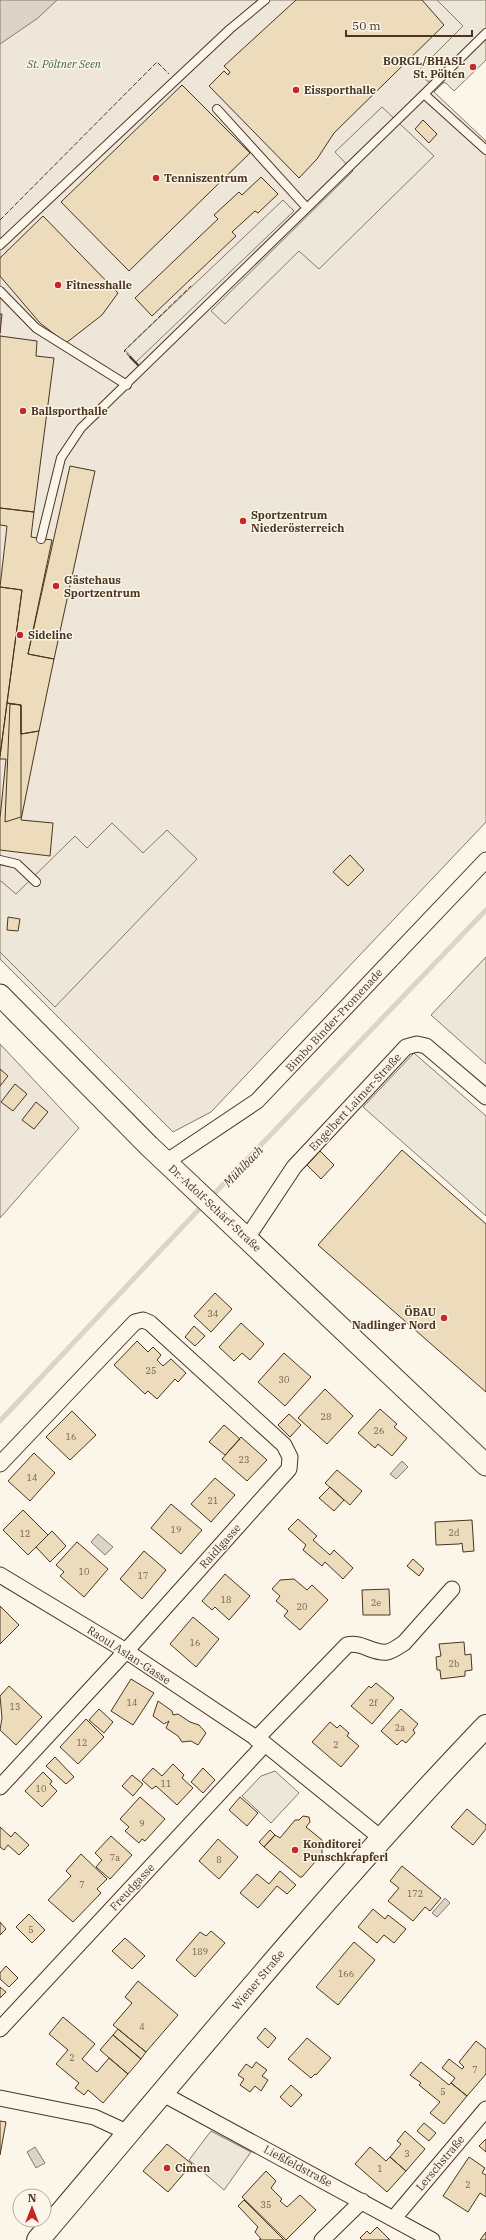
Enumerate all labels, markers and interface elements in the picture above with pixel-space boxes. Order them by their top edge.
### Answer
scale bar [346,12,472,38]
text: 50 m [352,18,381,33]
place label: BORGL/BHASL St. Pölten [383,54,465,81]
park label: St. Pöltner Seen [26,57,102,71]
marker: BORGL/BHASL St. Pölten [468,62,478,72]
place label: Eissporthalle [304,83,376,97]
marker: Eissporthalle [291,85,301,95]
place label: Tenniszentrum [164,171,248,185]
marker: Tenniszentrum [151,173,161,183]
place label: Fitnesshalle [66,278,132,292]
marker: Fitnesshalle [53,280,63,290]
place label: Ballsporthalle [31,404,108,418]
marker: Ballsporthalle [18,406,28,416]
place label: Sportzentrum Niederösterreich [251,508,344,535]
marker: Sportzentrum Niederösterreich [238,516,248,526]
place label: Gästehaus Sportzentrum [64,573,141,600]
marker: Gästehaus Sportzentrum [51,581,61,591]
place label: Sideline [28,628,73,642]
marker: Sideline [15,630,25,640]
street label: Bimbo Binder-Promenade [282,965,386,1075]
street label: Engelbert Laimer-Straße [306,1050,404,1154]
water label: Mühlbach [219,1142,266,1190]
street label: Dr.-Adolf-Schärf-Straße [166,1161,264,1255]
place label: ÖBAU Nadlinger Nord [352,1305,437,1332]
house number: 34 [208,1308,218,1319]
marker: ÖBAU Nadlinger Nord [439,1313,449,1323]
house number: 25 [146,1365,156,1376]
house number: 30 [279,1374,289,1385]
house number: 28 [321,1411,331,1422]
house number: 26 [374,1425,384,1436]
house number: 16 [66,1431,76,1442]
house number: 23 [239,1454,249,1465]
house number: 14 [27,1472,37,1483]
house number: 21 [208,1495,218,1506]
street label: Raidlgasse [196,1521,244,1571]
house number: 19 [171,1524,181,1535]
house number: 2d [449,1527,460,1538]
house number: 12 [20,1528,30,1539]
house number: 10 [79,1566,89,1577]
house number: 17 [138,1570,148,1581]
house number: 18 [221,1594,231,1605]
house number: 2e [371,1597,381,1608]
house number: 20 [297,1601,307,1612]
street label: Raoul Aslan-Gasse [85,1623,173,1687]
house number: 16 [190,1637,200,1648]
house number: 2b [449,1658,459,1669]
house number: 14 [127,1697,137,1708]
house number: 2f [369,1697,378,1708]
house number: 13 [10,1701,20,1712]
house number: 2a [395,1722,405,1733]
house number: 12 [77,1737,87,1748]
house number: 2 [333,1739,339,1750]
house number: 11 [161,1778,171,1789]
house number: 10 [36,1783,46,1794]
house number: 9 [139,1818,145,1829]
place label: Konditorei Punschkrapferl [303,1837,389,1864]
marker: Konditorei Punschkrapferl [290,1845,300,1855]
house number: 7a [110,1852,120,1863]
house number: 8 [216,1854,222,1865]
street label: Freudgasse [107,1860,157,1913]
house number: 7 [79,1879,85,1890]
house number: 172 [407,1888,423,1899]
house number: 5 [28,1924,34,1935]
house number: 189 [192,1946,208,1957]
street label: Wiener Straße [229,1947,287,2013]
house number: 166 [338,1968,354,1979]
house number: 4 [139,2021,145,2032]
house number: 2 [69,2052,75,2063]
house number: 7 [472,2064,478,2075]
house number: 5 [440,2086,446,2097]
street label: Lerschstraße [413,2132,467,2194]
street label: Ließfeldstraße [261,2142,335,2190]
house number: 3 [404,2148,410,2159]
place label: Cimen [175,2161,210,2175]
marker: Cimen [162,2163,172,2173]
house number: 1 [377,2163,383,2174]
house number: 2 [465,2179,471,2190]
north arrow [12,2188,52,2228]
text: N [28,2191,37,2205]
house number: 35 [261,2199,271,2210]

